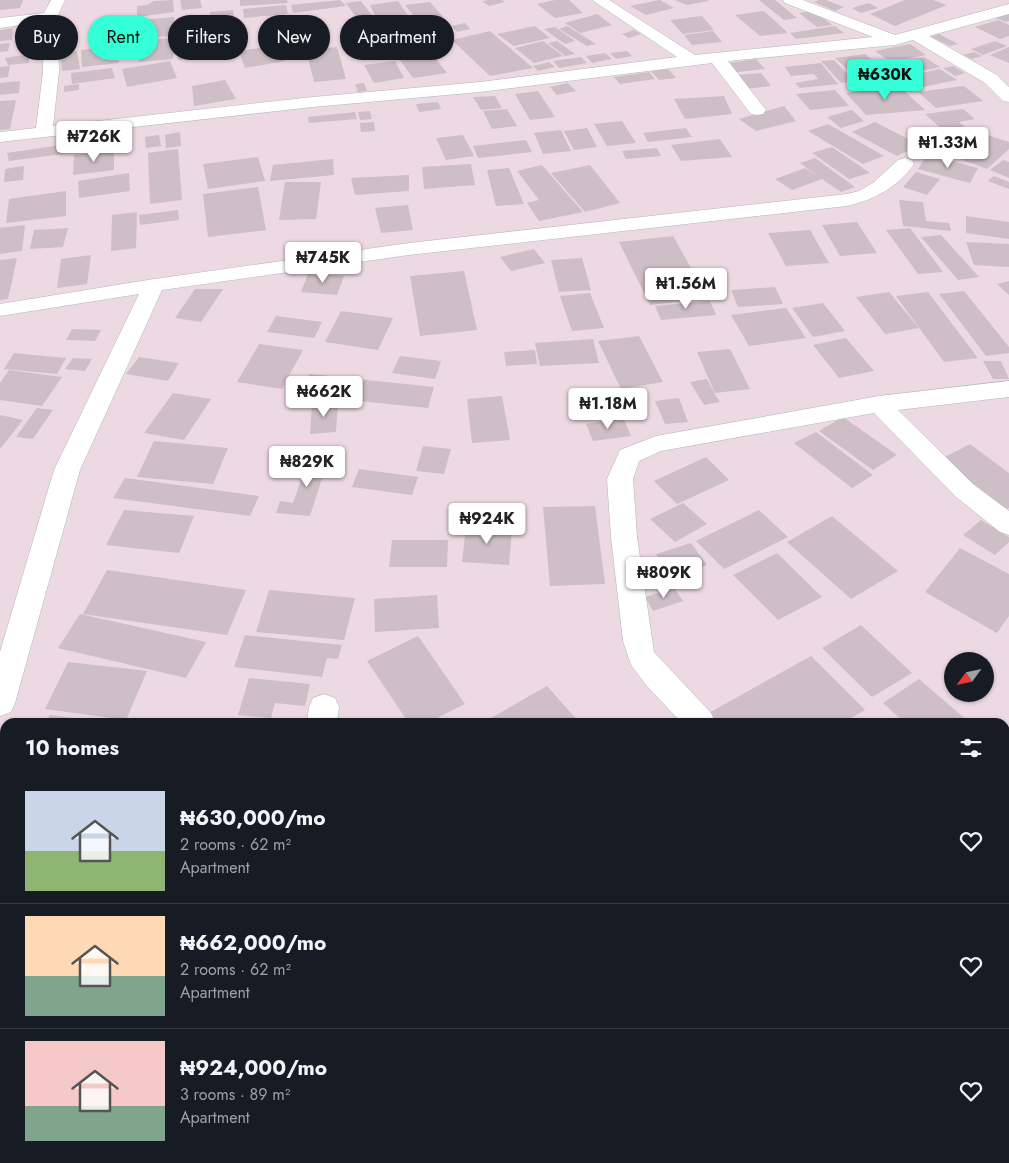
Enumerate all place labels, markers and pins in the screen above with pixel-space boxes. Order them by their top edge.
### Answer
pin: ₦630K [850,58,920,101]
pin: ₦726K [59,120,129,163]
pin: ₦1.33M [907,126,989,169]
pin: ₦745K [288,242,358,284]
pin: ₦1.56M [645,268,727,310]
pin: ₦662K [289,376,359,418]
pin: ₦1.18M [567,388,649,430]
pin: ₦829K [272,446,342,488]
pin: ₦924K [452,502,522,545]
pin: ₦809K [629,556,699,599]

